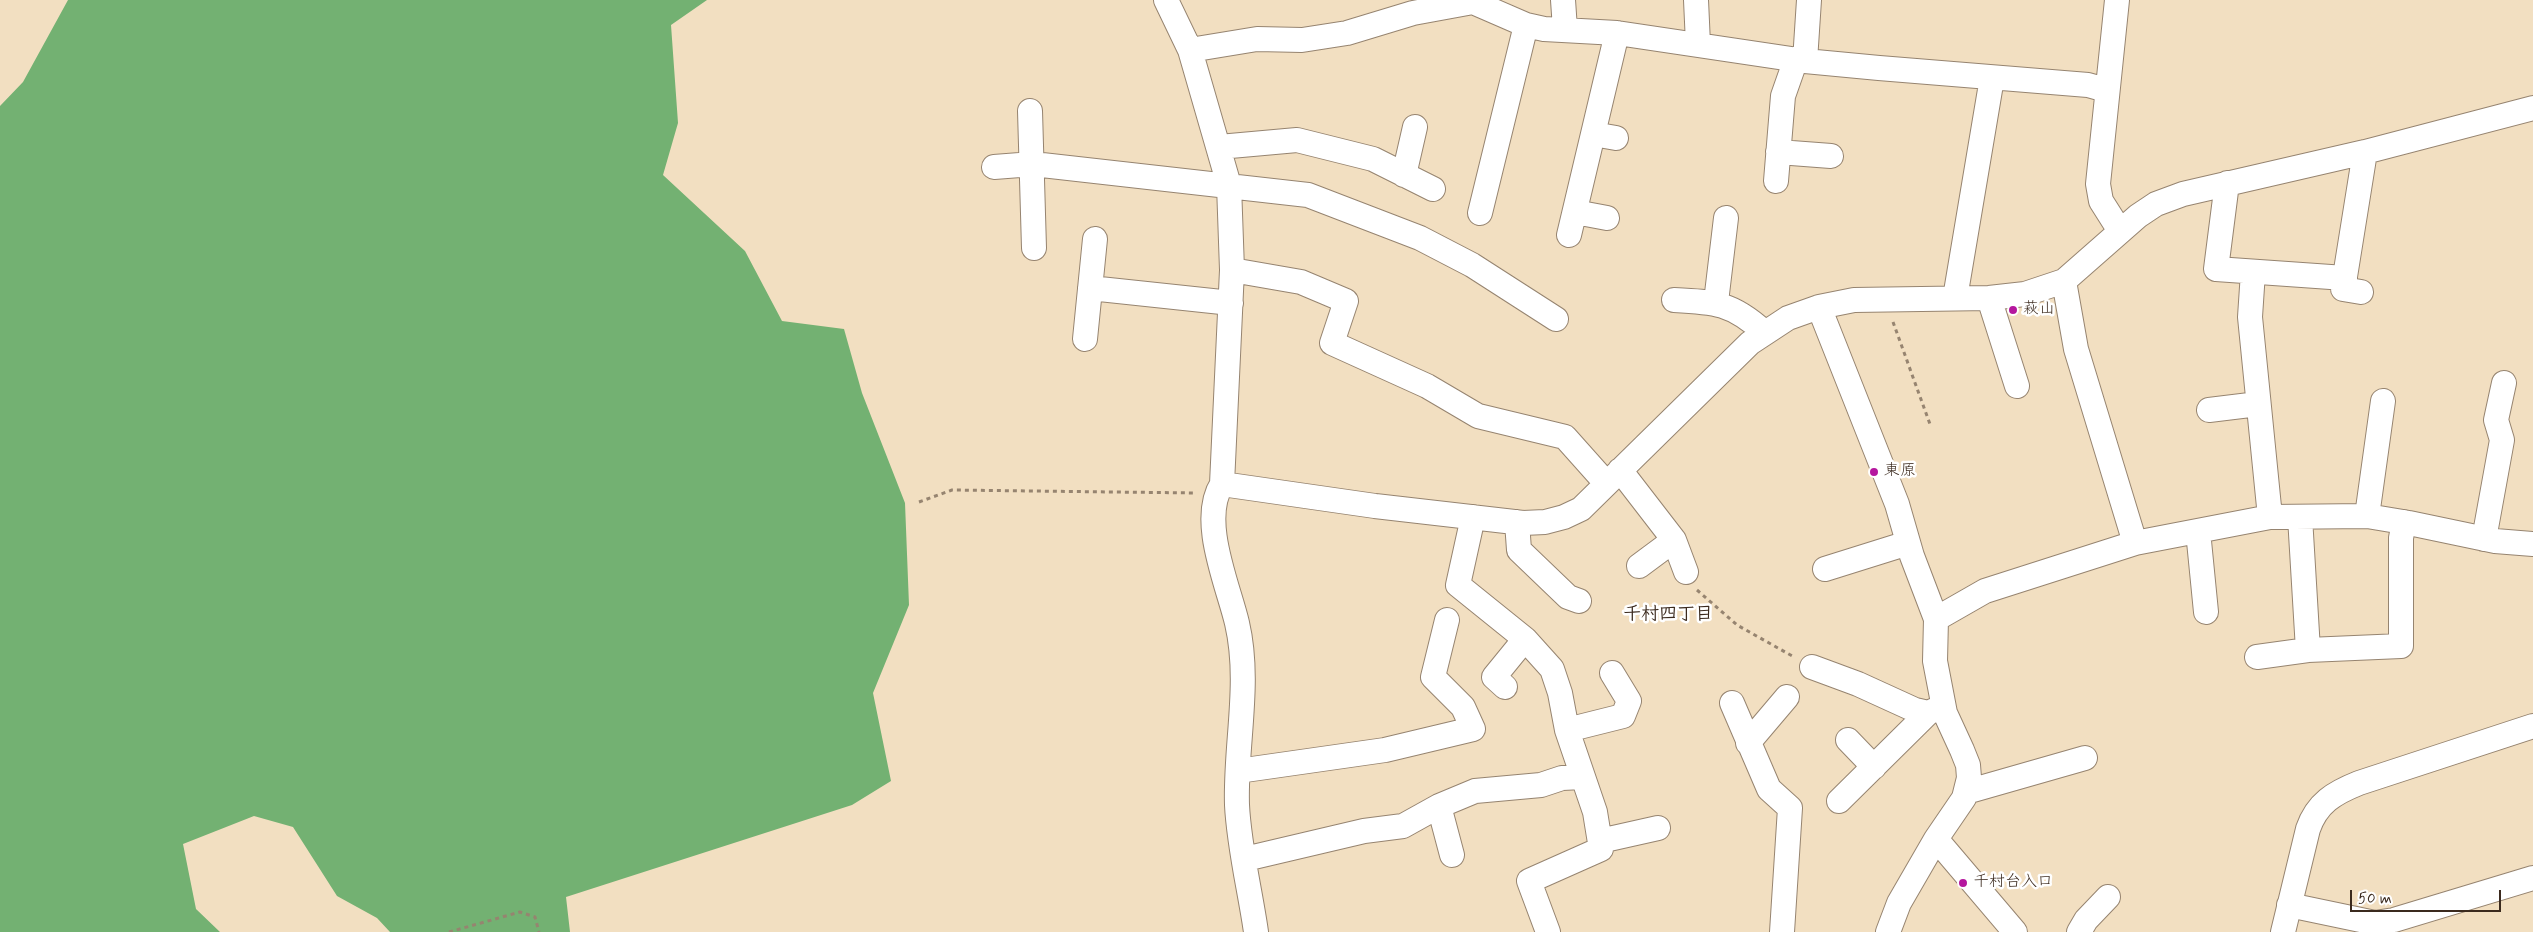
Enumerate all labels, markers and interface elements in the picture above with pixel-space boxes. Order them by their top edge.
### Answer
place label: 萩山 [2023,300,2055,320]
marker: 萩山 [2007,304,2019,316]
place label: 東原 [1884,462,1916,482]
marker: 東原 [1868,466,1880,478]
district label: 千村四丁目 [1623,604,1713,626]
place label: 千村台入口 [1973,873,2053,893]
marker: 千村台入口 [1957,877,1969,889]
scale bar [2353,880,2504,912]
text: 50 m [2358,889,2392,909]

